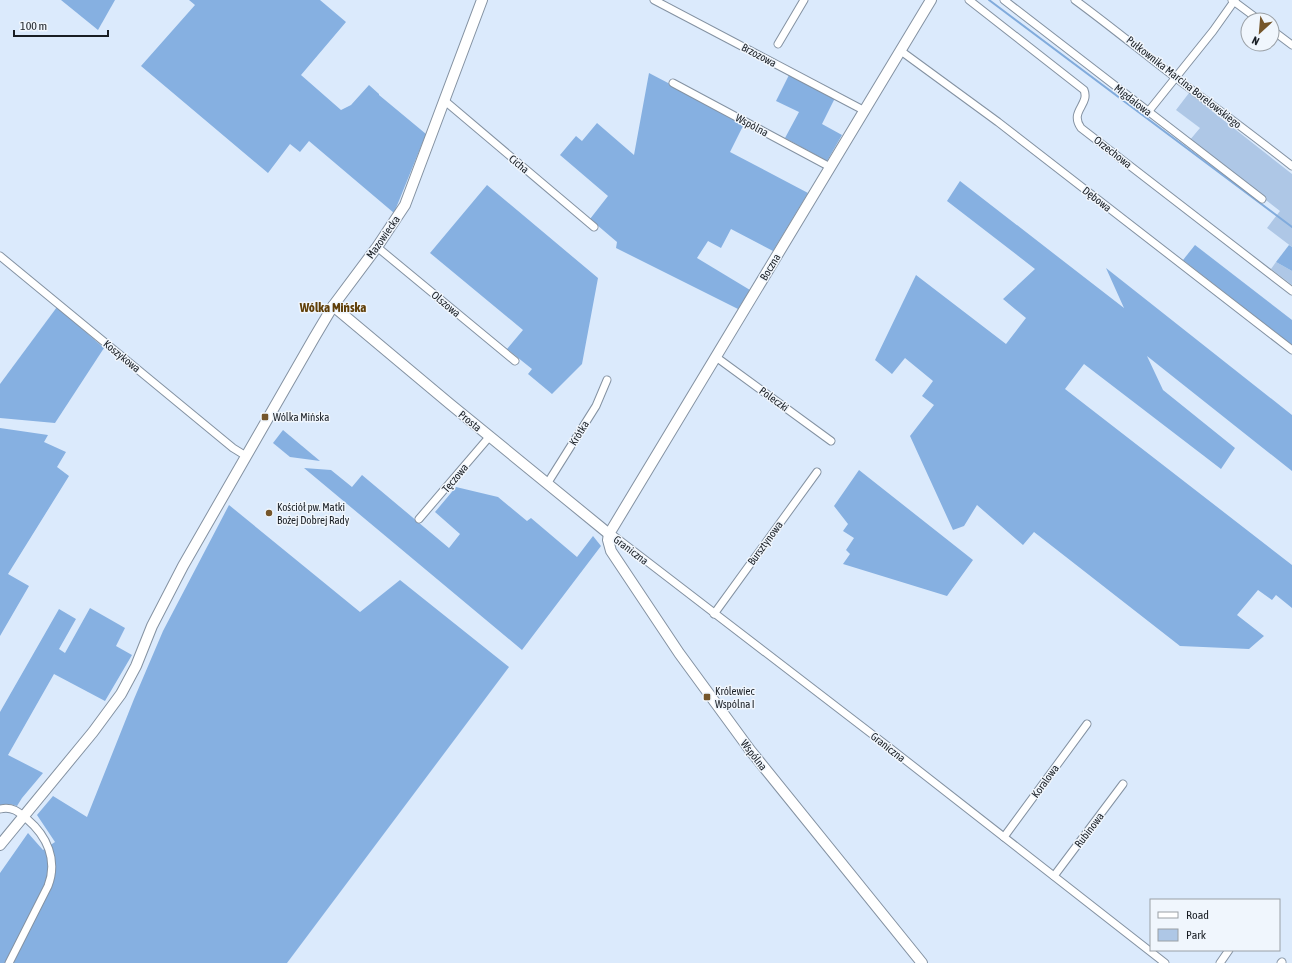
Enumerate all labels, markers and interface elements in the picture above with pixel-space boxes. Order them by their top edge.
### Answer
scale bar [14,12,108,38]
north arrow [1240,12,1280,52]
text: 100 m [20,19,47,33]
street label: Pułkownika Marcina Borelowskiego [1124,34,1244,130]
text: N [1250,34,1261,48]
street label: Brzozowa [739,41,779,69]
street label: Migdałowa [1112,82,1154,118]
street label: Wspólna [734,111,770,139]
street label: Orzechowa [1092,134,1134,170]
street label: Cicha [507,152,531,176]
street label: Dębowa [1080,184,1114,214]
street label: Mazowiecka [364,213,402,261]
street label: Boczna [757,252,783,282]
street label: Olszowa [429,289,463,319]
district label: Wólka Mińska [299,300,366,315]
street label: Koszykowa [101,338,143,374]
street label: Poleczki [757,384,791,414]
street label: Prosta [456,408,484,434]
place label: Wólka Mińska [273,411,329,423]
marker: Wólka Mińska [260,412,270,422]
street label: Krótka [567,418,591,448]
street label: Tęczowa [440,461,470,495]
place label: Kościół pw. Matki Bożej Dobrej Rady [277,501,350,526]
marker: Kościół pw. Matki Bożej Dobrej Rady [264,508,274,518]
street label: Bursztynowa [745,519,785,567]
street label: Graniczna [611,533,651,567]
place label: Królewiec Wspólna I [715,685,756,710]
marker: Królewiec Wspólna I [702,692,712,702]
street label: Graniczna [868,730,908,764]
street label: Wspólna [738,737,770,773]
street label: Koralowa [1029,762,1061,800]
street label: Rubinowa [1072,810,1106,850]
legend [1150,899,1280,951]
text: Road [1186,908,1209,922]
text: Park [1186,928,1207,942]

